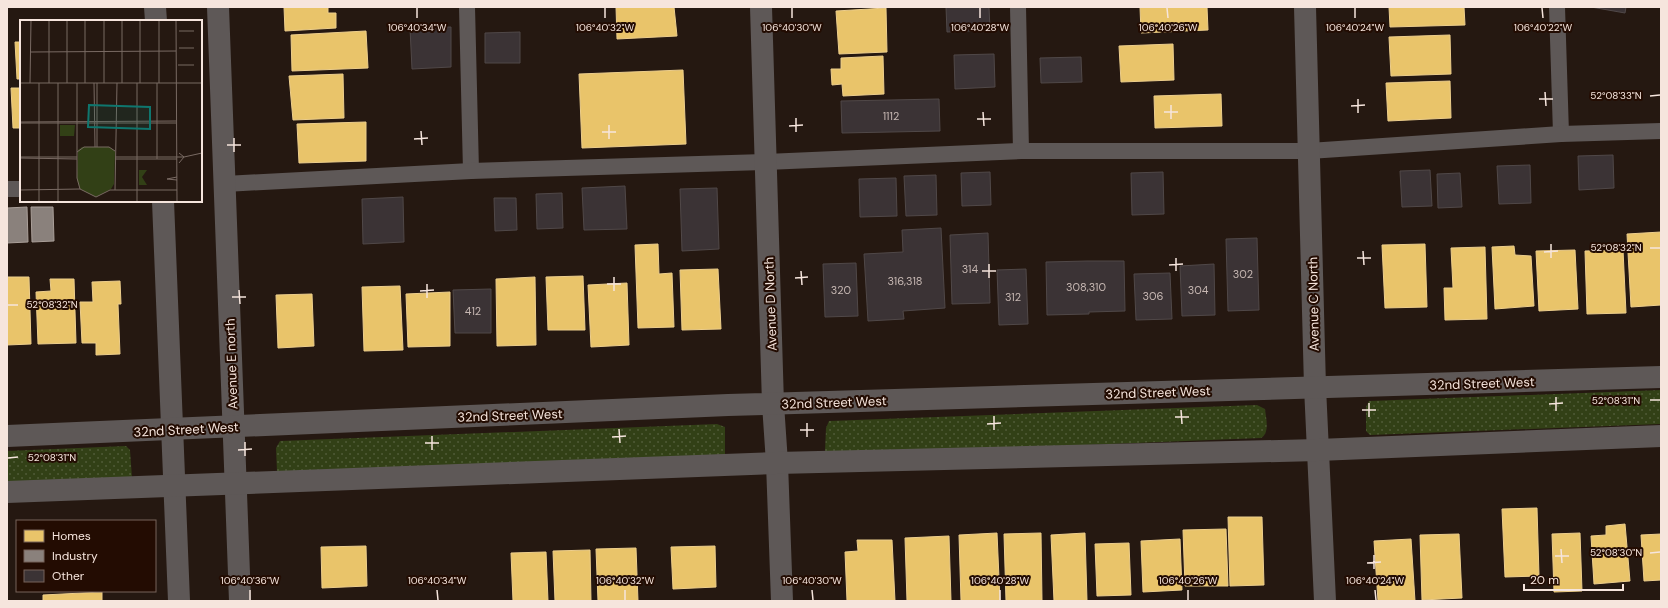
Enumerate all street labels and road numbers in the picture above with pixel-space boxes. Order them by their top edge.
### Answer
street label: Avenue D North [760,257,781,351]
street label: Avenue C North [1304,257,1323,351]
street label: Avenue E north [221,318,242,410]
street label: 32nd Street West [1429,373,1535,394]
street label: 32nd Street West [1105,382,1211,403]
street label: 32nd Street West [781,392,887,413]
street label: 32nd Street West [457,405,563,426]
street label: 32nd Street West [133,418,239,441]

